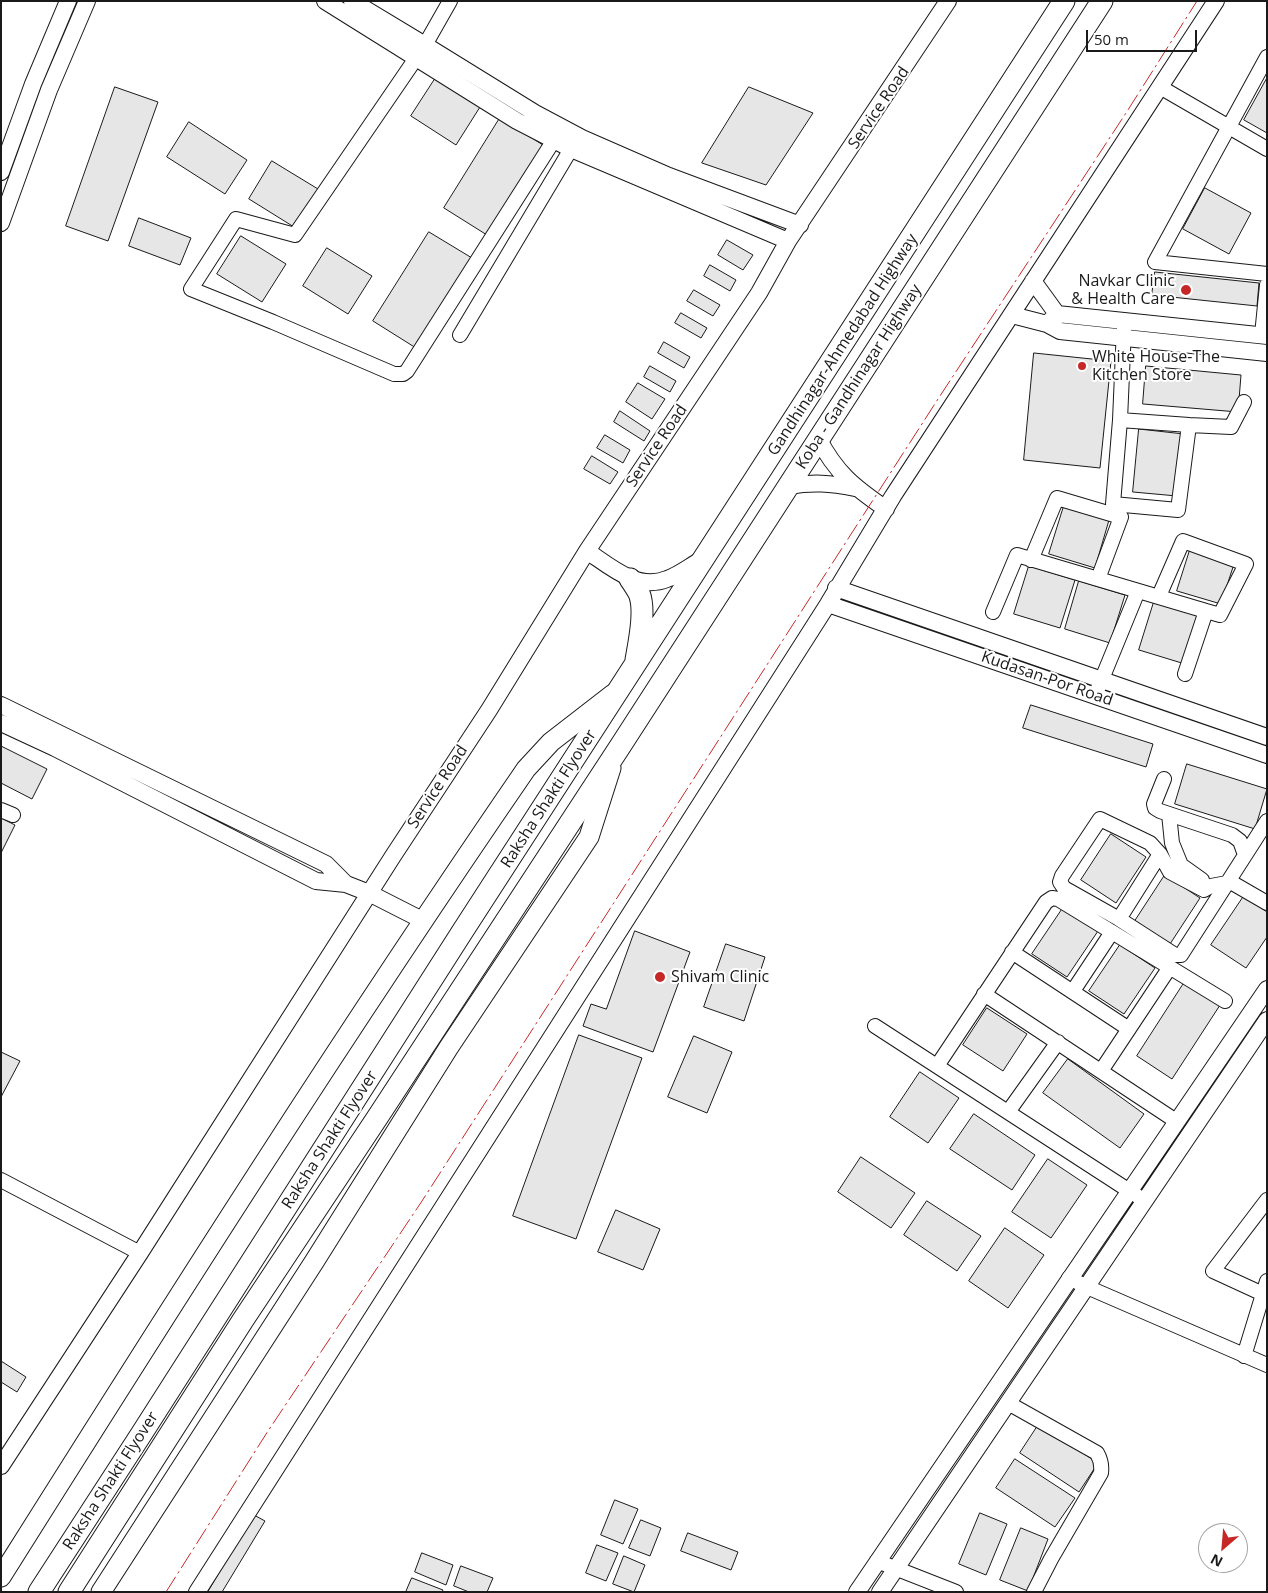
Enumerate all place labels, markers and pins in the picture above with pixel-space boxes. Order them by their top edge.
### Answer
place label: Navkar Clinic & Health Care [1071,271,1175,309]
marker: Navkar Clinic & Health Care [1179,283,1193,297]
place label: White House-The Kitchen Store [1092,347,1220,385]
marker: White House-The Kitchen Store [1076,360,1088,372]
place label: Shivam Clinic [671,967,769,987]
marker: Shivam Clinic [653,970,667,984]

